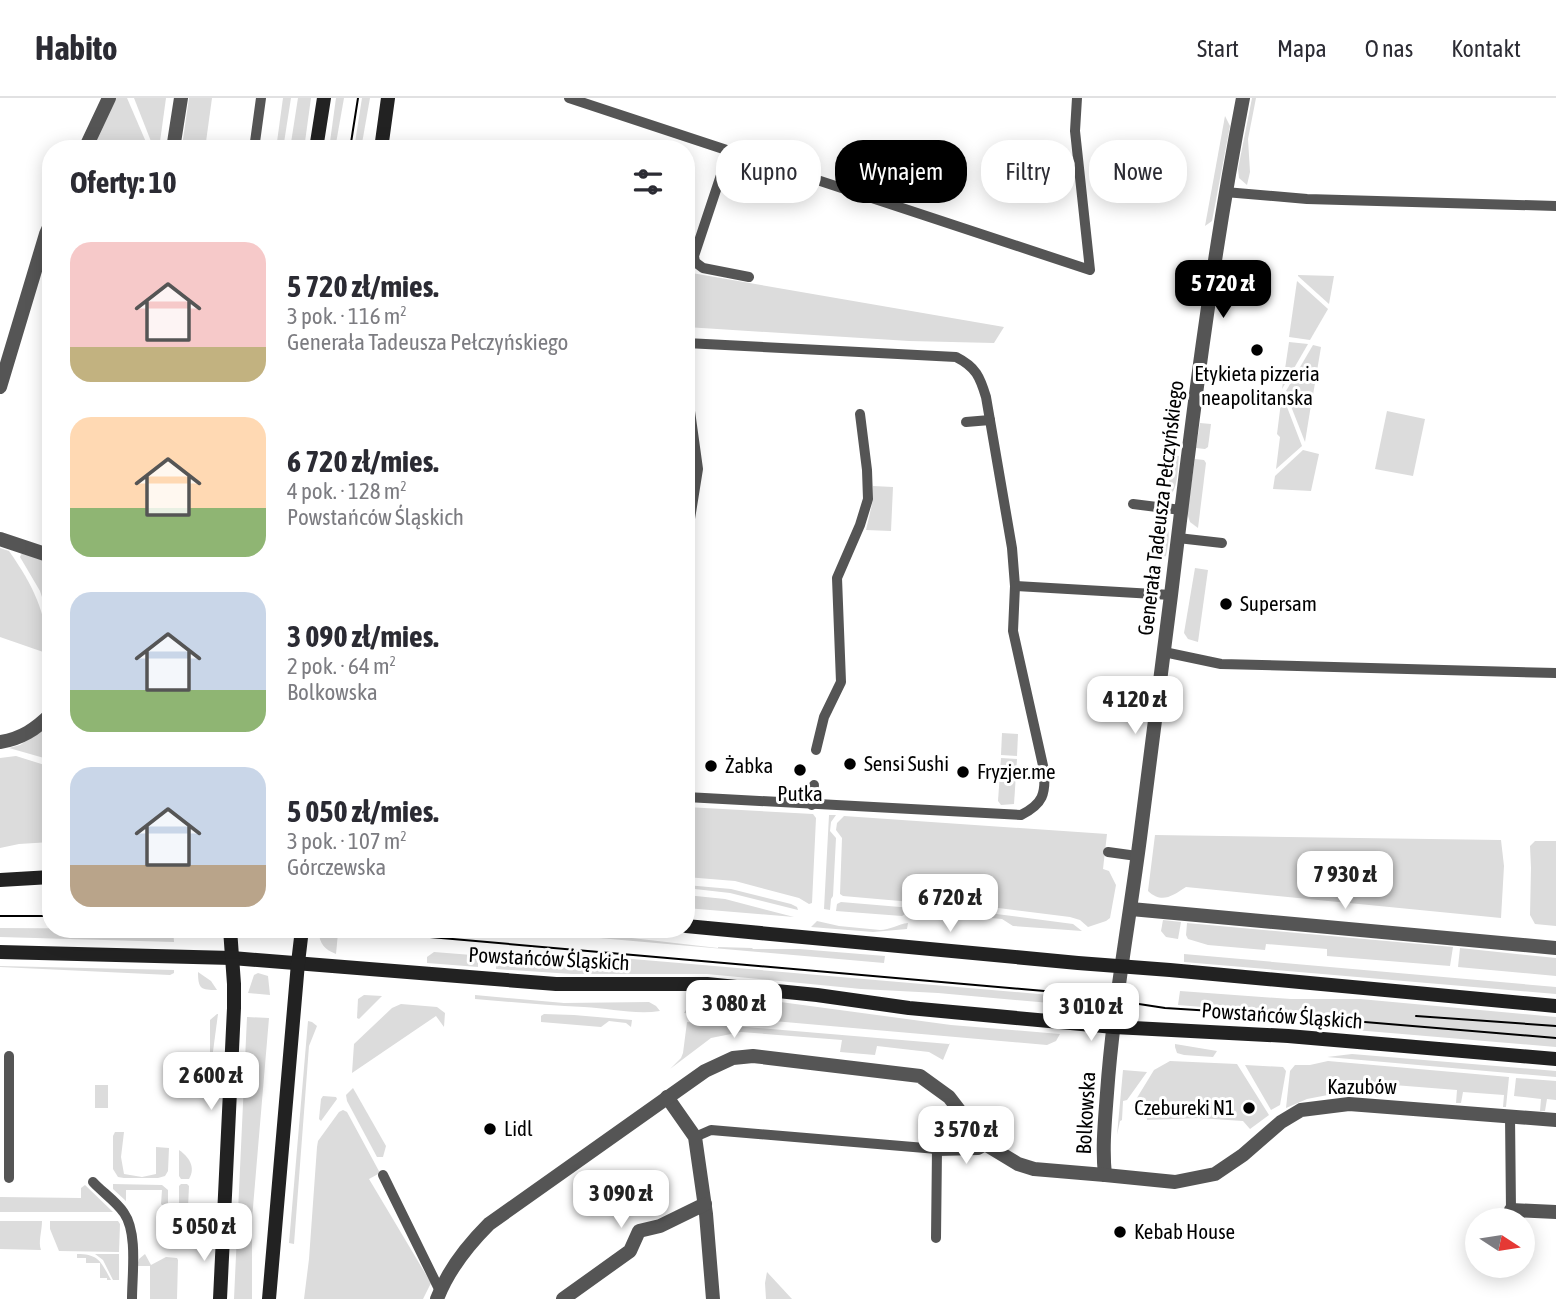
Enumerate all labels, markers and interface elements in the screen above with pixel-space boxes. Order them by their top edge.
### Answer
text: Habito [35,29,117,67]
text: Start [1197,35,1239,62]
text: Mapa [1277,35,1327,62]
text: O nas [1365,35,1413,62]
text: Kontakt [1451,35,1521,62]
chip: Kupno [716,140,821,203]
chip: Wynajem [835,140,967,203]
chip: Filtry [981,140,1075,203]
chip: Nowe [1089,140,1187,203]
icon: filters [629,163,667,201]
text: Oferty: 10 [70,165,177,199]
pin: 5 720 zł [1151,260,1295,320]
text: 5 720 zł/mies. [287,269,439,303]
icon: home [126,270,210,354]
text: 5 720 zł [1191,270,1255,296]
text: 3 pok. · 116 m² [287,303,407,329]
text: Generała Tadeusza Pełczyńskiego [287,329,568,355]
marker: Etykieta pizzeria neapolitanska [1249,342,1265,358]
place label: Etykieta pizzeria neapolitanska [1194,361,1320,409]
street label: Generała Tadeusza Pełczyńskiego [1132,379,1188,637]
text: 6 720 zł/mies. [287,444,439,478]
icon: home [126,445,210,529]
text: 4 pok. · 128 m² [287,478,407,504]
text: Powstańców Śląskich [287,504,464,530]
place label: Supersam [1240,591,1317,615]
marker: Supersam [1218,596,1234,612]
text: 3 090 zł/mies. [287,619,439,653]
icon: home [126,620,210,704]
text: 2 pok. · 64 m² [287,653,396,679]
pin: 4 120 zł [1063,676,1207,736]
text: Bolkowska [287,679,378,705]
text: 4 120 zł [1103,686,1167,712]
place label: Sensi Sushi [864,751,949,775]
place label: Żabka [725,753,773,777]
marker: Sensi Sushi [842,756,858,772]
marker: Żabka [703,758,719,774]
place label: Fryzjer.me [977,759,1056,783]
marker: Putka [792,762,808,778]
marker: Fryzjer.me [955,764,971,780]
place label: Putka [777,781,823,805]
text: 5 050 zł/mies. [287,794,439,828]
icon: home [126,795,210,879]
text: 3 pok. · 107 m² [287,828,407,854]
pin: 7 930 zł [1273,852,1417,911]
text: Górczewska [287,854,386,880]
text: 7 930 zł [1313,861,1377,887]
pin: 6 720 zł [878,874,1022,934]
text: 6 720 zł [918,884,982,910]
street label: Powstańców Śląskich [468,942,630,974]
pin: 3 080 zł [662,981,806,1040]
pin: 3 010 zł [1019,984,1163,1043]
text: 3 080 zł [702,990,766,1016]
text: 3 010 zł [1059,993,1123,1019]
street label: Powstańców Śląskich [1201,997,1363,1033]
pin: 2 600 zł [139,1052,283,1112]
text: 2 600 zł [179,1062,243,1088]
street label: Bolkowska [1071,1071,1099,1155]
street label: Kazubów [1327,1074,1397,1098]
place label: Czebureki N1 [1134,1095,1235,1119]
marker: Czebureki N1 [1241,1100,1257,1116]
pin: 3 570 zł [894,1107,1038,1166]
place label: Lidl [504,1116,533,1140]
text: 3 570 zł [934,1116,998,1142]
marker: Lidl [482,1121,498,1137]
pin: 3 090 zł [549,1170,693,1230]
text: 3 090 zł [589,1180,653,1206]
pin: 5 050 zł [132,1204,276,1263]
north arrow [1465,1208,1535,1278]
map controls [1465,1208,1535,1278]
text: 5 050 zł [172,1213,236,1239]
place label: Kebab House [1134,1219,1235,1243]
marker: Kebab House [1112,1224,1128,1240]

